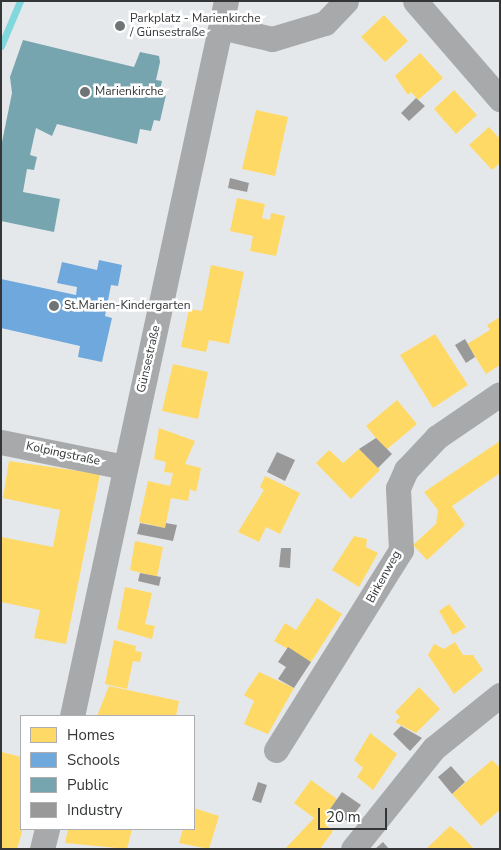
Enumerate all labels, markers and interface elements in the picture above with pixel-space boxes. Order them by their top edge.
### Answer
place label: Parkplatz - Marienkirche / Günsestraße [130,12,261,40]
marker: Parkplatz - Marienkirche / Günsestraße [114,20,126,32]
place label: Marienkirche [95,85,164,99]
marker: Marienkirche [79,86,91,98]
place label: St.Marien-Kindergarten [64,299,190,313]
marker: St.Marien-Kindergarten [48,300,60,312]
street label: Günsestraße [134,324,164,394]
street label: Kolpingstraße [25,439,101,469]
street label: Birkenweg [364,548,404,606]
legend [20,715,195,830]
text: Homes [67,725,115,745]
text: Schools [67,750,120,770]
text: Public [67,775,108,795]
scale bar [321,798,390,830]
text: Industry [67,800,122,820]
text: 20 m [326,807,361,827]

